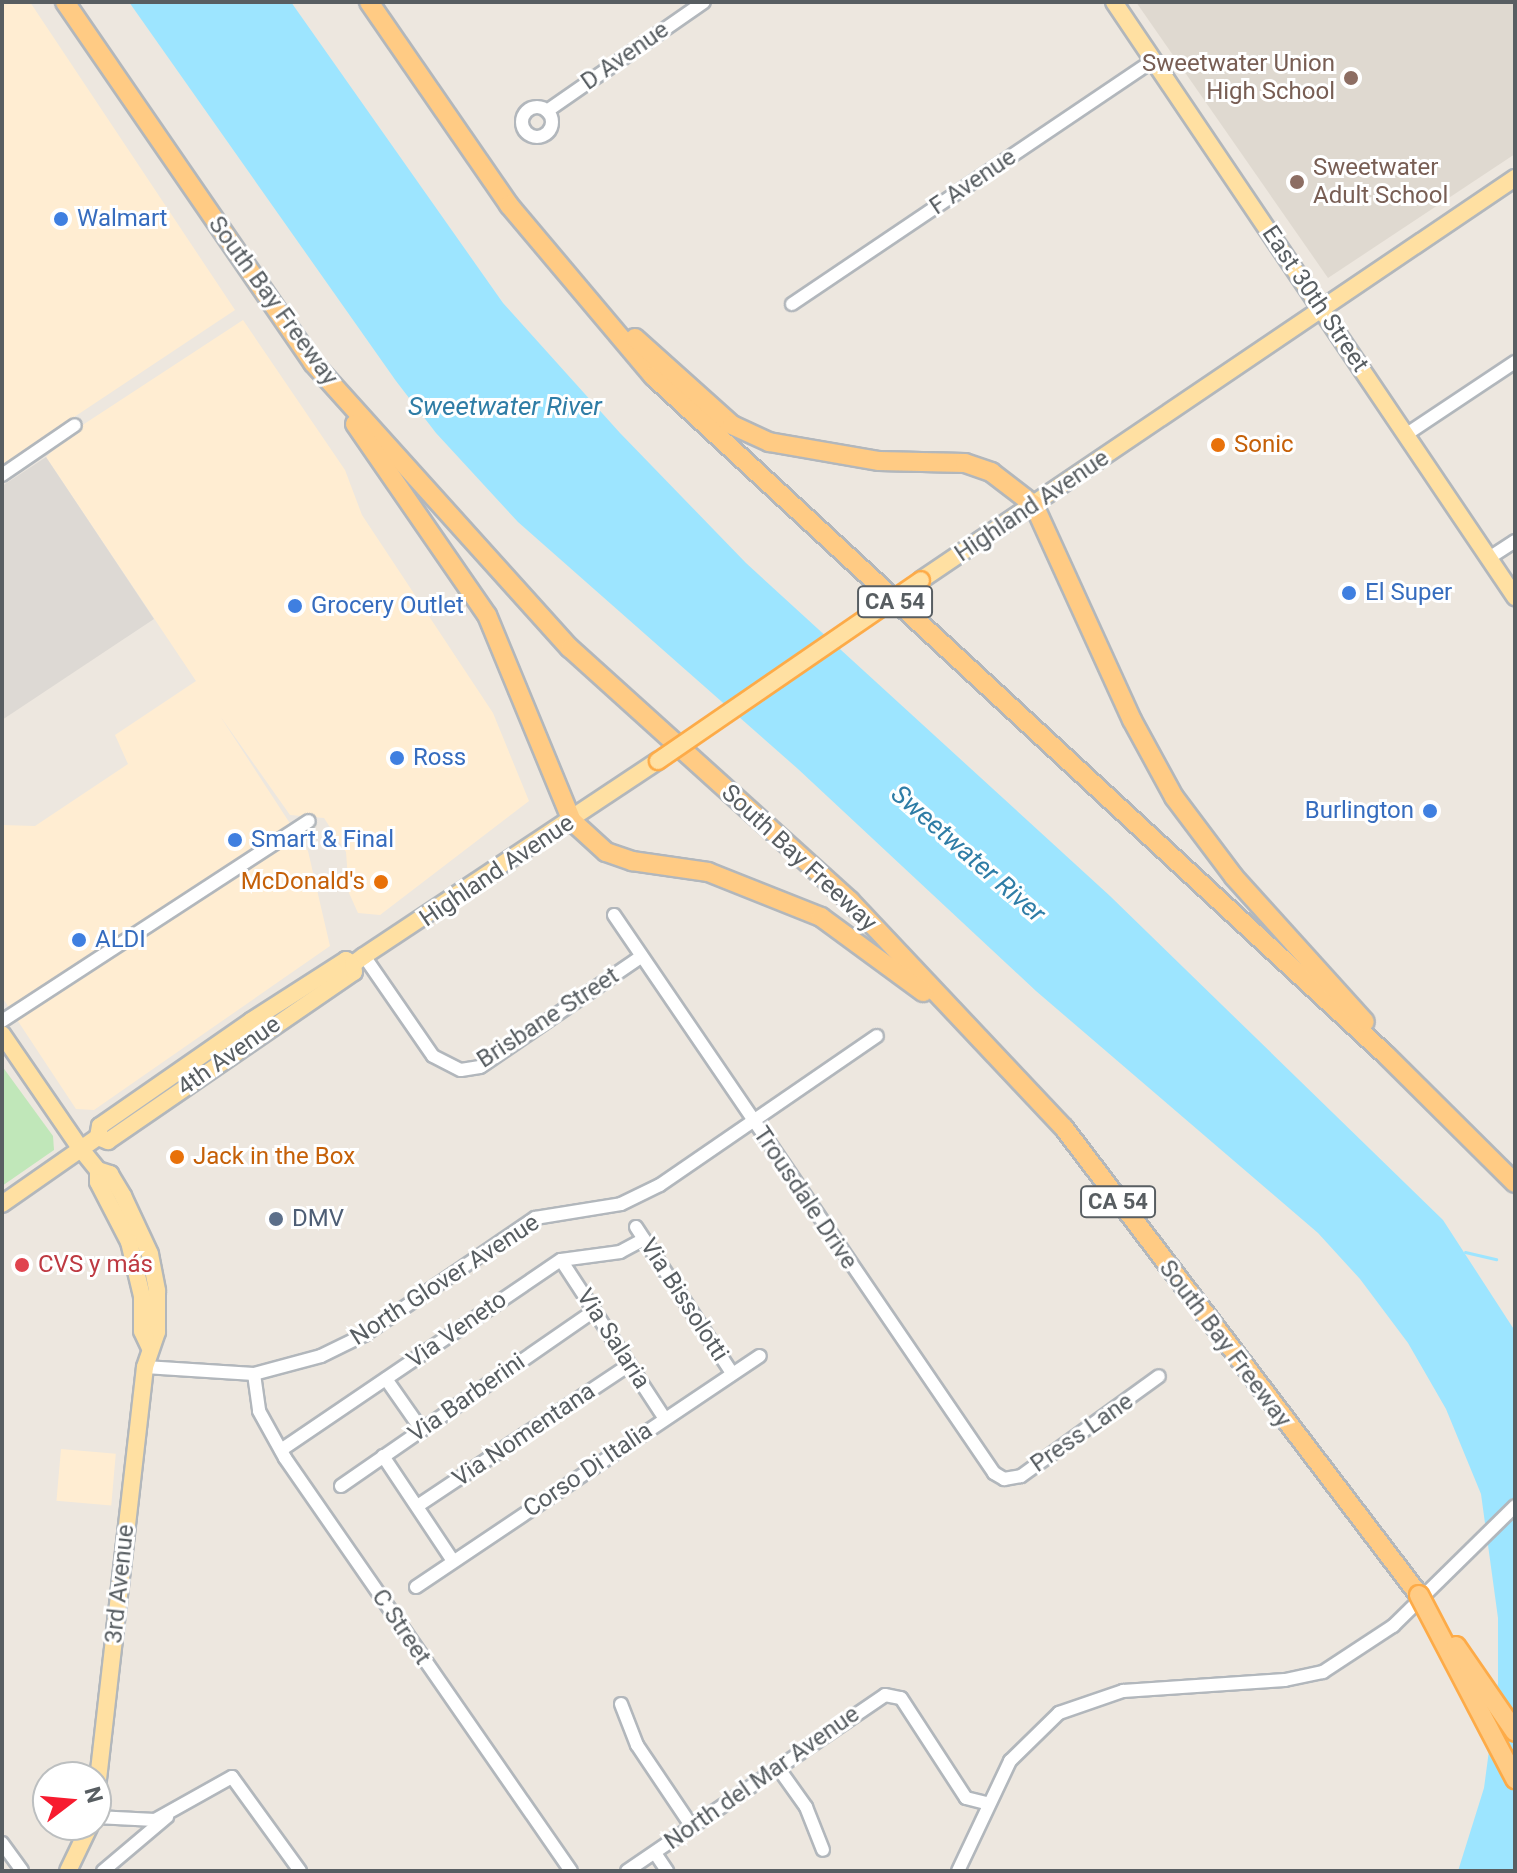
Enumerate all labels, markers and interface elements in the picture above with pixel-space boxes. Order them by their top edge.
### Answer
street label: D Avenue [576,15,674,97]
place label: Sweetwater Union High School [1142,50,1335,106]
marker: Sweetwater Union High School [1342,69,1360,87]
street label: F Avenue [924,143,1022,221]
place label: Sweetwater Adult School [1313,154,1448,210]
marker: Sweetwater Adult School [1288,173,1306,191]
place label: Walmart [77,205,167,233]
marker: Walmart [52,210,70,228]
street label: South Bay Freeway [202,211,344,391]
street label: East 30th Street [1255,220,1375,378]
water label: Sweetwater River [408,391,602,423]
place label: Sonic [1234,431,1294,459]
marker: Sonic [1209,436,1227,454]
street label: Highland Avenue [949,444,1115,568]
place label: El Super [1365,579,1452,607]
road number: CA 54 [857,584,933,620]
marker: El Super [1340,584,1358,602]
place label: Grocery Outlet [311,592,464,620]
marker: Grocery Outlet [286,597,304,615]
place label: Ross [413,744,466,772]
marker: Ross [388,749,406,767]
street label: South Bay Freeway [715,779,883,937]
water label: Sweetwater River [885,779,1051,929]
place label: Burlington [1305,797,1414,825]
marker: Burlington [1421,802,1439,820]
street label: Highland Avenue [414,809,580,933]
place label: Smart & Final [251,826,394,854]
marker: Smart & Final [226,831,244,849]
place label: McDonald's [241,868,365,896]
marker: McDonald's [372,873,390,891]
place label: ALDI [95,926,146,954]
marker: ALDI [70,931,88,949]
street label: Brisbane Street [472,962,624,1074]
street label: 4th Avenue [172,1010,286,1102]
street label: Trousdale Drive [747,1121,863,1275]
place label: Jack in the Box [193,1143,355,1171]
marker: Jack in the Box [168,1148,186,1166]
road number: CA 54 [1080,1184,1156,1220]
place label: DMV [292,1205,344,1233]
street label: North Glover Avenue [345,1208,545,1352]
marker: DMV [267,1210,285,1228]
street label: Via Bissolotti [634,1233,734,1367]
place label: CVS y más [38,1251,153,1279]
street label: South Bay Freeway [1153,1255,1297,1433]
marker: CVS y más [13,1256,31,1274]
street label: Via Salaria [570,1284,656,1394]
street label: Via Veneto [402,1285,512,1375]
street label: Via Barberini [403,1347,531,1449]
street label: Via Nomentana [447,1377,601,1493]
street label: Press Lane [1025,1387,1139,1479]
street label: Corso Di Italia [518,1416,658,1524]
street label: 3rd Avenue [99,1523,141,1645]
street label: C Street [365,1584,437,1670]
street label: North del Mar Avenue [659,1700,865,1856]
north arrow [32,1761,112,1841]
text: N [79,1784,108,1806]

